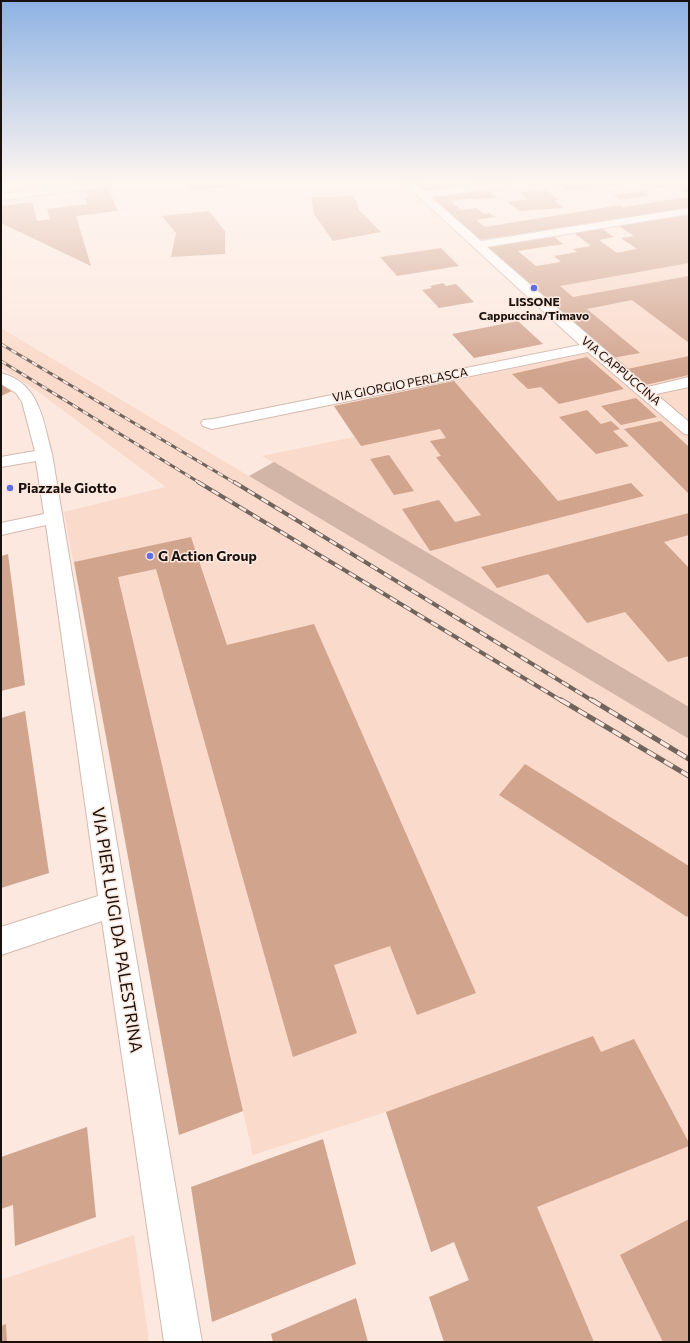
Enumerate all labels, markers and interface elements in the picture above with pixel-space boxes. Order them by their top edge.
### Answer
marker: LISSONE Cappuccina/Timavo [529,283,539,293]
place label: LISSONE Cappuccina/Timavo [479,295,589,323]
street label: VIA CAPPUCCINA [578,333,664,409]
street label: VIA GIORGIO PERLASCA [331,365,469,405]
place label: Piazzale Giotto [18,480,117,496]
marker: Piazzale Giotto [5,483,15,493]
place label: G Action Group [158,548,257,564]
marker: G Action Group [145,551,155,561]
street label: VIA PIER LUIGI DA PALESTRINA [87,806,147,1054]

